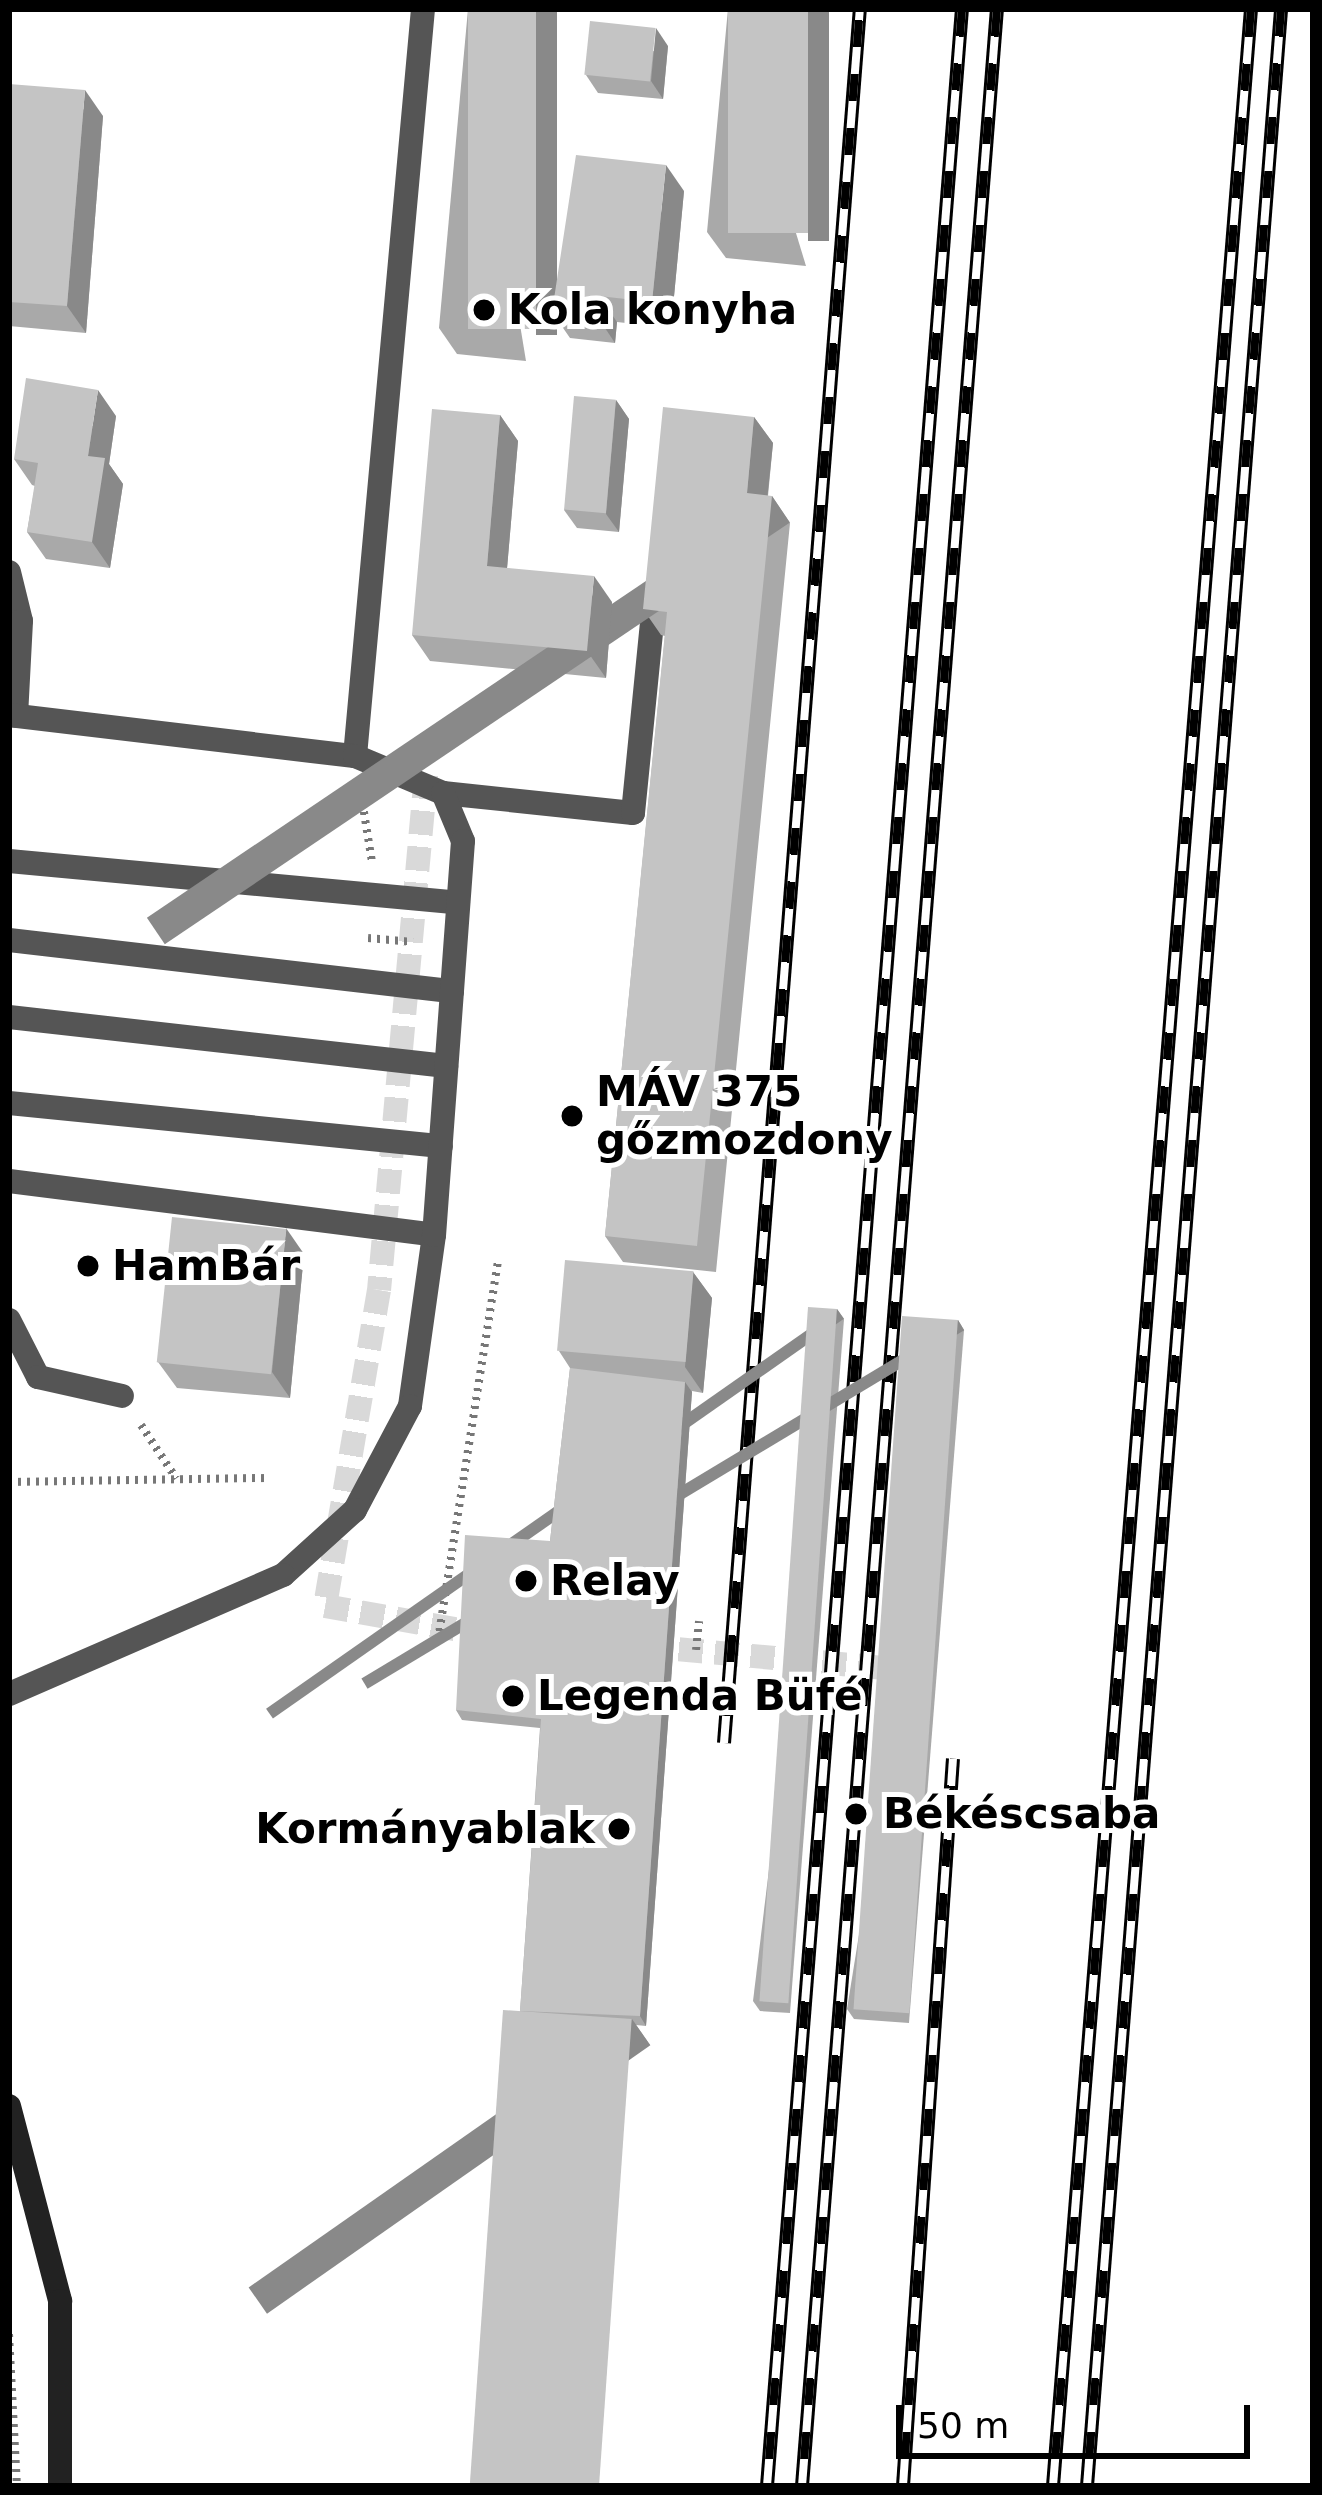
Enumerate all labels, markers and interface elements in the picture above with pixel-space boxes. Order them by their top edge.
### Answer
place label: Kola konyha [508,285,797,335]
marker: Kola konyha [471,297,497,323]
place label: MÁV 375 gőzmozdony [596,1067,893,1166]
marker: MÁV 375 gőzmozdony [559,1103,585,1129]
place label: HamBár [112,1241,300,1291]
marker: HamBár [75,1253,101,1279]
place label: Relay [550,1556,680,1606]
marker: Relay [513,1568,539,1594]
place label: Legenda Büfé [537,1671,862,1721]
marker: Legenda Büfé [500,1683,526,1709]
place label: Békéscsaba [883,1789,1160,1839]
marker: Békéscsaba [840,1798,872,1830]
place label: Kormányablak [255,1804,595,1854]
marker: Kormányablak [606,1816,632,1842]
scale bar [902,2381,1256,2455]
text: 50 m [917,2405,1009,2446]

